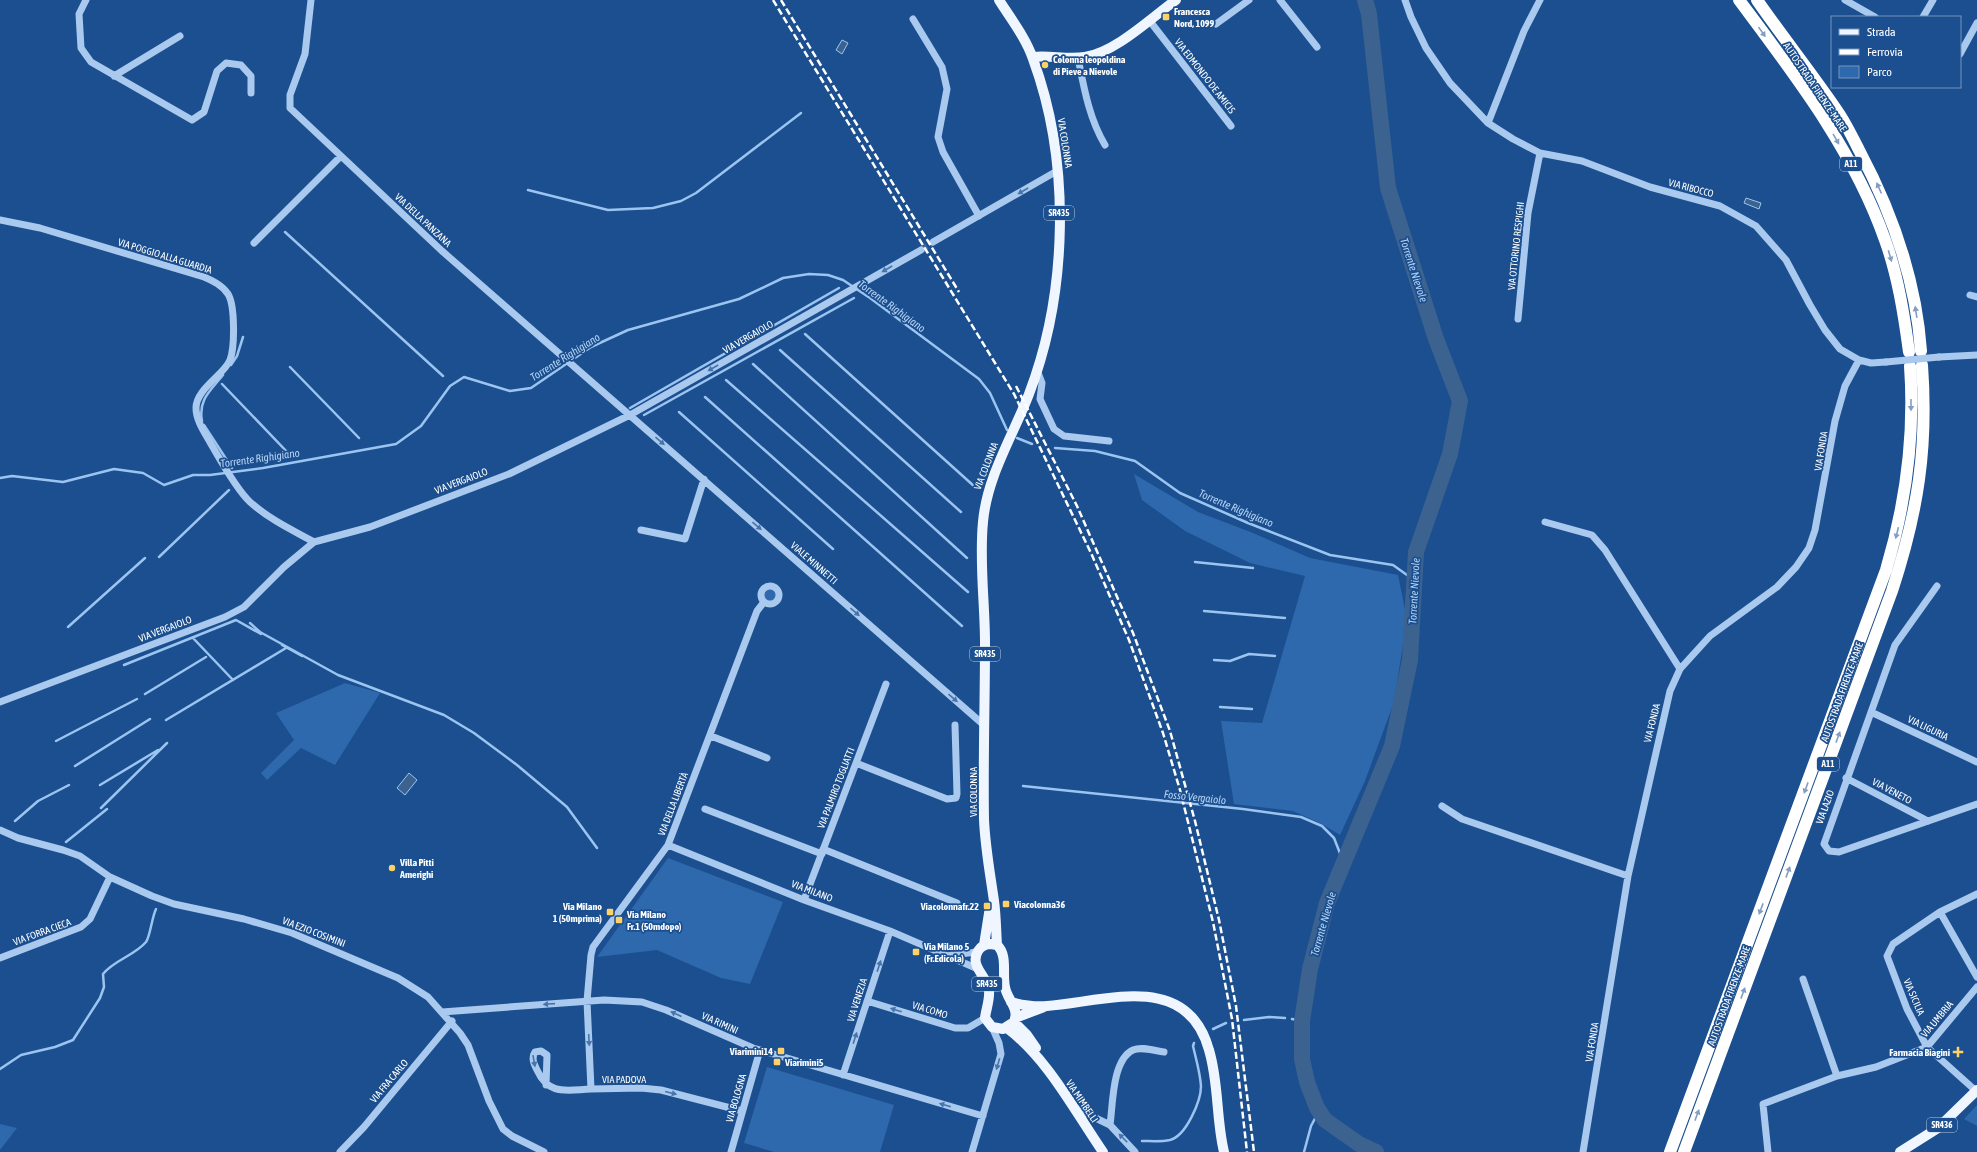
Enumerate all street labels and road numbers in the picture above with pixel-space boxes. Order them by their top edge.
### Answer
street label: VIA EDMONDO DE AMICIS [1173,37,1237,115]
street label: AUTOSTRADA FIRENZE-MARE [1781,40,1849,134]
street label: VIA COLONNA [1056,117,1074,169]
road number: A11 [1840,157,1862,171]
street label: VIA RIBOCCO [1667,177,1715,199]
street label: VIA DELLA PANZANA [393,191,454,249]
street label: VIA OTTORINO RESPIGHI [1506,201,1526,291]
road number: SR435 [1044,206,1074,220]
street label: VIA POGGIO ALLA GUARDIA [117,236,214,276]
street label: VIA VERGAIOLO [721,318,775,356]
street label: VIA FONDA [1812,430,1830,472]
street label: VIA COLONNA [972,441,1000,491]
street label: VIA VERGAIOLO [433,466,489,496]
street label: VIALE MINNETTI [788,540,840,586]
street label: VIA VERGAIOLO [137,614,193,644]
street label: AUTOSTRADA FIRENZE-MARE [1819,640,1865,743]
road number: SR435 [970,647,1000,661]
street label: VIA FONDA [1642,702,1662,744]
street label: VIA LIGURIA [1906,713,1950,743]
street label: VIA PALMIRO TOGLIATTI [815,746,857,830]
road number: A11 [1817,757,1839,771]
street label: VIA COLONNA [968,767,979,817]
street label: VIA DELLA LIBERTÀ [656,771,690,837]
street label: VIA VENETO [1870,776,1914,806]
street label: VIA LAZIO [1814,788,1836,826]
street label: VIA MILANO [790,878,834,904]
street label: VIA EZIO COSIMINI [281,915,347,949]
street label: VIA FORRA CIECA [12,916,72,948]
street label: AUTOSTRADA FIRENZE-MARE [1706,944,1752,1047]
street label: VIA VENEZIA [845,977,869,1023]
road number: SR435 [972,977,1002,991]
street label: VIA SICILIA [1901,977,1927,1017]
street label: VIA COMO [911,999,949,1021]
street label: VIA UMBRIA [1919,999,1955,1039]
street label: VIA RIMINI [700,1010,740,1036]
street label: VIA FONDA [1583,1021,1601,1063]
street label: VIA FRA CARLO [368,1057,410,1105]
street label: VIA BOLOGNA [724,1072,748,1124]
street label: VIA PADOVA [602,1074,646,1085]
street label: VIA MIMBELLI [1064,1078,1100,1124]
road number: SR436 [1927,1118,1957,1132]

